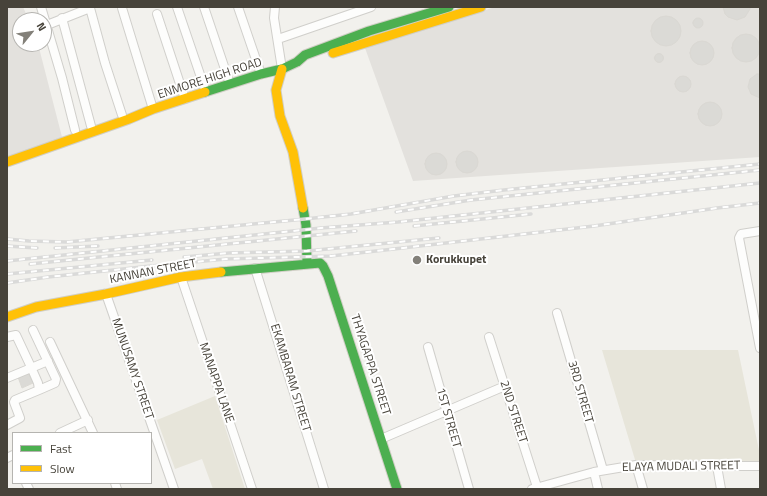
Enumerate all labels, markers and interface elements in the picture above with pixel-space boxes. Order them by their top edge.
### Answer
north arrow [12,12,52,52]
text: N [33,19,50,34]
street label: ENMORE HIGH ROAD [156,55,264,103]
place label: Korukkupet [426,253,486,267]
marker: Korukkupet [411,254,423,266]
street label: KANNAN STREET [108,257,198,287]
street label: THYAGAPPA STREET [347,313,393,417]
street label: MUNUSAMY STREET [108,316,156,422]
street label: EKAMBARAM STREET [267,322,313,434]
street label: MANAPPA LANE [196,341,236,425]
street label: 3RD STREET [564,359,596,425]
street label: 2ND STREET [496,379,530,445]
street label: 1ST STREET [433,386,463,450]
legend [12,432,152,484]
text: Fast [50,439,72,458]
text: Slow [50,459,75,478]
street label: ELAYA MUDALI STREET [622,459,740,475]

